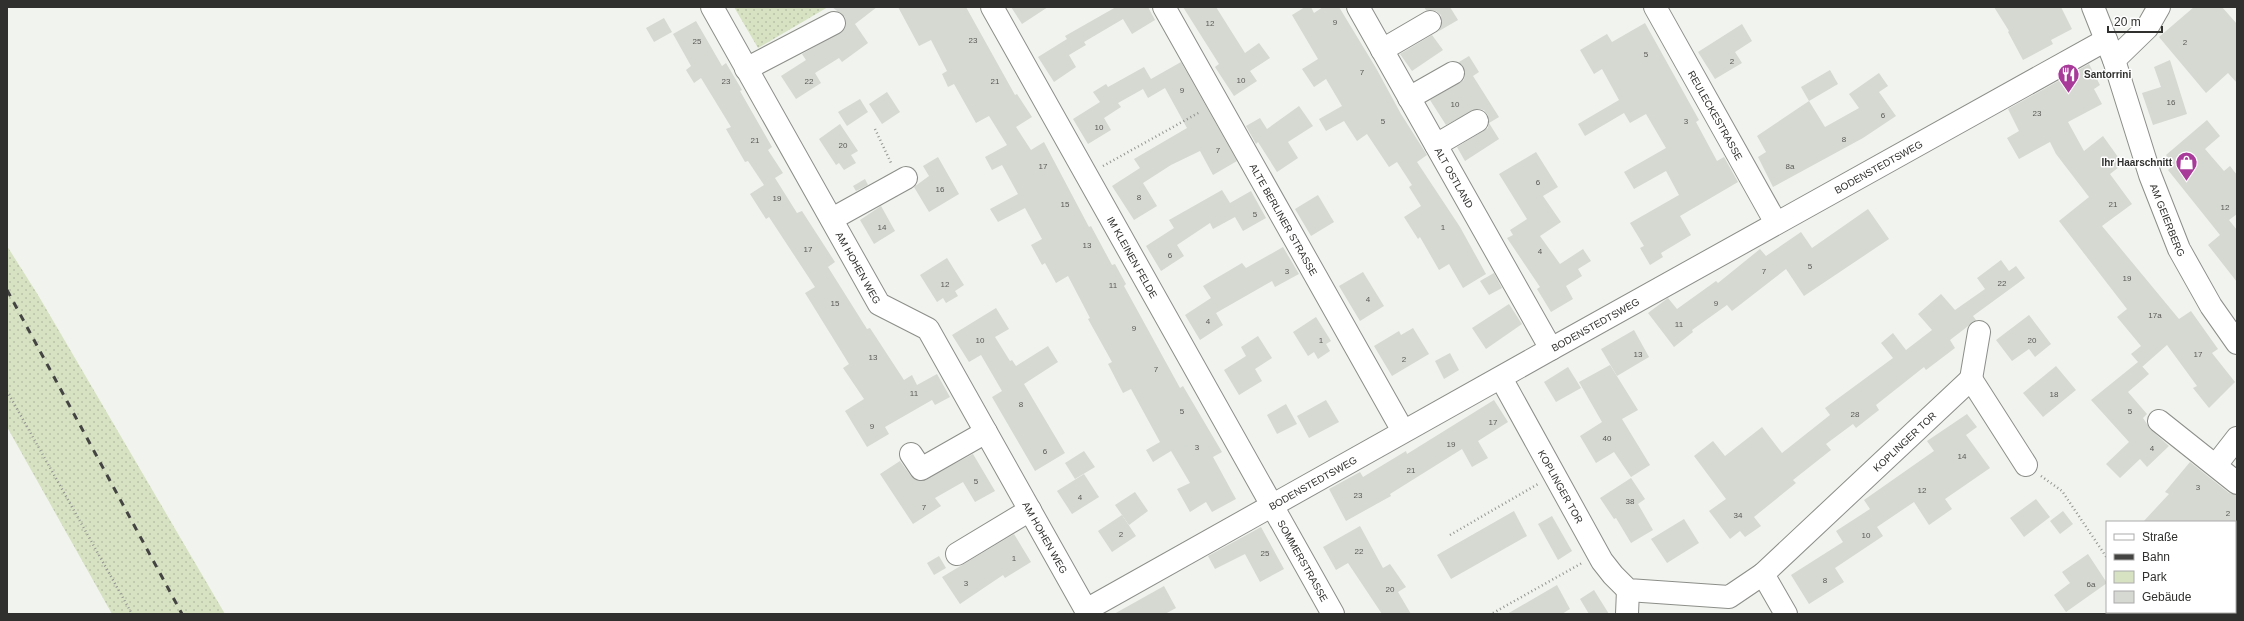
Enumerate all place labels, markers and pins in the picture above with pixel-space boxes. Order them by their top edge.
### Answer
restaurant icon: Santorrini [2056,61,2082,94]
place label: Santorrini [2084,69,2131,80]
shop icon: Ihr Haarschnitt [2174,149,2200,182]
place label: Ihr Haarschnitt [2101,157,2173,168]

